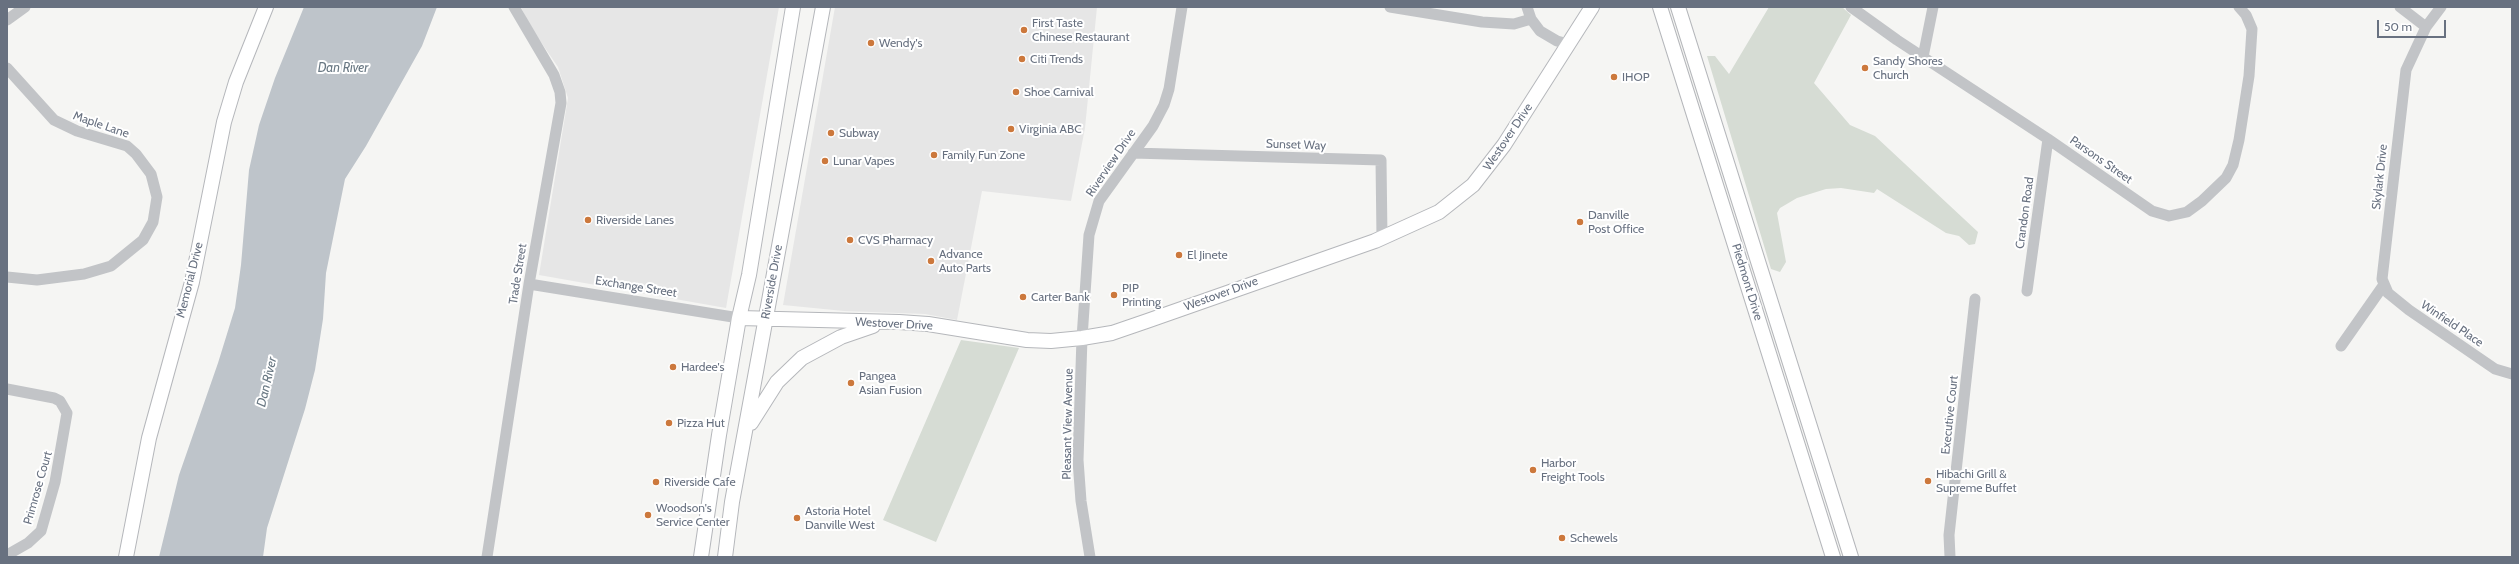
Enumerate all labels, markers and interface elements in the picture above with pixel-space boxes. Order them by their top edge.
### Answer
scale bar [2379,12,2448,38]
place label: First Taste Chinese Restaurant [1032,16,1129,44]
text: 50 m [2384,19,2412,34]
marker: First Taste Chinese Restaurant [1019,25,1029,35]
place label: Wendy's [879,36,922,50]
marker: Wendy's [866,38,876,48]
place label: Citi Trends [1030,52,1083,66]
marker: Citi Trends [1017,54,1027,64]
place label: Sandy Shores Church [1873,54,1943,82]
water label: Dan River [318,60,368,76]
marker: Sandy Shores Church [1860,63,1870,73]
place label: IHOP [1622,70,1650,84]
marker: IHOP [1609,72,1619,82]
place label: Shoe Carnival [1024,85,1094,99]
marker: Shoe Carnival [1011,87,1021,97]
street label: Westover Drive [1480,101,1536,173]
street label: Maple Lane [71,109,131,141]
place label: Virginia ABC [1019,122,1082,136]
marker: Virginia ABC [1006,124,1016,134]
place label: Subway [839,126,879,140]
street label: Riverview Drive [1083,127,1139,199]
marker: Subway [826,128,836,138]
street label: Parsons Street [2067,133,2135,187]
street label: Sunset Way [1266,137,1326,153]
street label: Skylark Drive [2369,144,2391,210]
place label: Family Fun Zone [942,148,1025,162]
marker: Family Fun Zone [929,150,939,160]
place label: Lunar Vapes [833,154,895,168]
marker: Lunar Vapes [820,156,830,166]
street label: Crandon Road [2013,176,2037,250]
place label: Danville Post Office [1588,208,1644,236]
place label: Riverside Lanes [596,213,674,227]
marker: Riverside Lanes [583,215,593,225]
marker: Danville Post Office [1575,217,1585,227]
place label: CVS Pharmacy [858,233,933,247]
marker: CVS Pharmacy [845,235,855,245]
street label: Memorial Drive [174,241,206,319]
street label: Piedmont Drive [1728,242,1766,322]
street label: Trade Street [506,243,530,305]
street label: Riverside Drive [758,244,786,320]
place label: Advance Auto Parts [939,247,991,275]
place label: El Jinete [1187,248,1228,262]
marker: El Jinete [1174,250,1184,260]
marker: Advance Auto Parts [926,256,936,266]
street label: Exchange Street [594,273,678,301]
street label: Westover Drive [1182,274,1260,314]
place label: PIP Printing [1122,281,1161,309]
place label: Carter Bank [1031,290,1090,304]
marker: PIP Printing [1109,290,1119,300]
marker: Carter Bank [1018,292,1028,302]
street label: Winfield Place [2418,298,2486,350]
street label: Westover Drive [855,315,933,333]
water label: Dan River [254,356,280,408]
place label: Hardee's [681,360,724,374]
marker: Hardee's [668,362,678,372]
street label: Pleasant View Avenue [1060,368,1076,480]
place label: Pangea Asian Fusion [859,369,922,397]
street label: Executive Court [1939,375,1961,455]
marker: Pangea Asian Fusion [846,378,856,388]
place label: Pizza Hut [677,416,725,430]
marker: Pizza Hut [664,418,674,428]
street label: Primrose Court [21,450,55,526]
place label: Harbor Freight Tools [1541,456,1605,484]
marker: Harbor Freight Tools [1528,465,1538,475]
place label: Hibachi Grill & Supreme Buffet [1936,467,2016,495]
place label: Riverside Cafe [664,475,736,489]
marker: Hibachi Grill & Supreme Buffet [1923,476,1933,486]
marker: Riverside Cafe [651,477,661,487]
place label: Woodson's Service Center [656,501,730,529]
place label: Astoria Hotel Danville West [805,504,875,532]
marker: Woodson's Service Center [643,510,653,520]
marker: Astoria Hotel Danville West [792,513,802,523]
place label: Schewels [1570,531,1618,545]
marker: Schewels [1557,533,1567,543]

